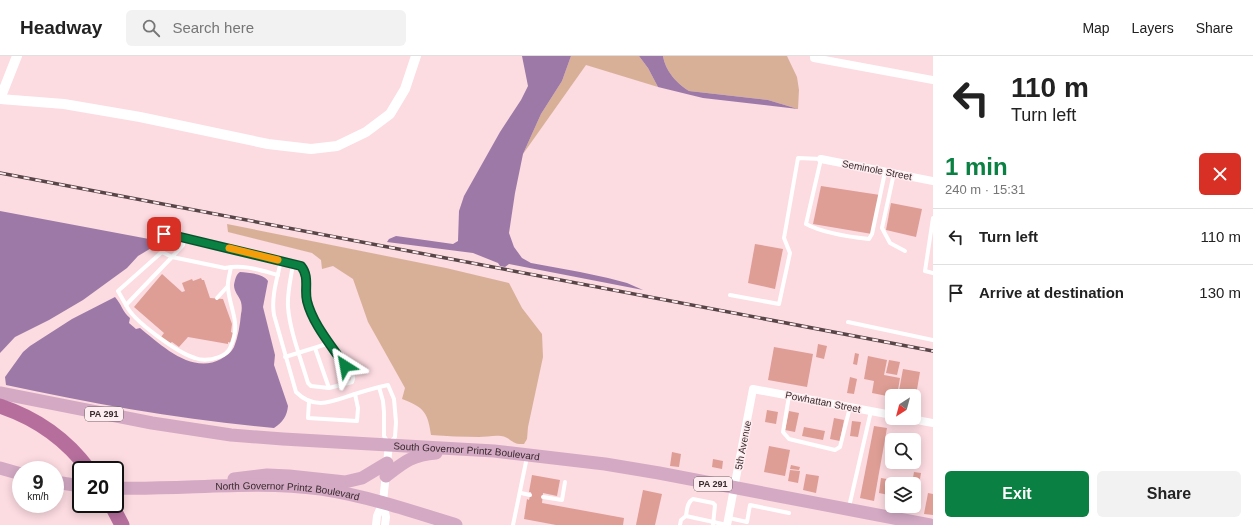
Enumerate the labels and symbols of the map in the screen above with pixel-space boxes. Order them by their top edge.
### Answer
street label: Seminole Street [841,158,913,182]
pin [147,217,181,251]
position arrow [324,345,366,387]
street label: Powhattan Street [784,389,862,415]
north arrow [885,389,921,425]
road number: PA 291 [85,407,123,421]
street label: 5th Avenue [733,419,753,471]
street label: South Governor Printz Boulevard [393,440,540,462]
speed limit sign: 20 [72,461,124,513]
road number: PA 291 [694,477,732,491]
street label: North Governor Printz Boulevard [215,480,361,502]

